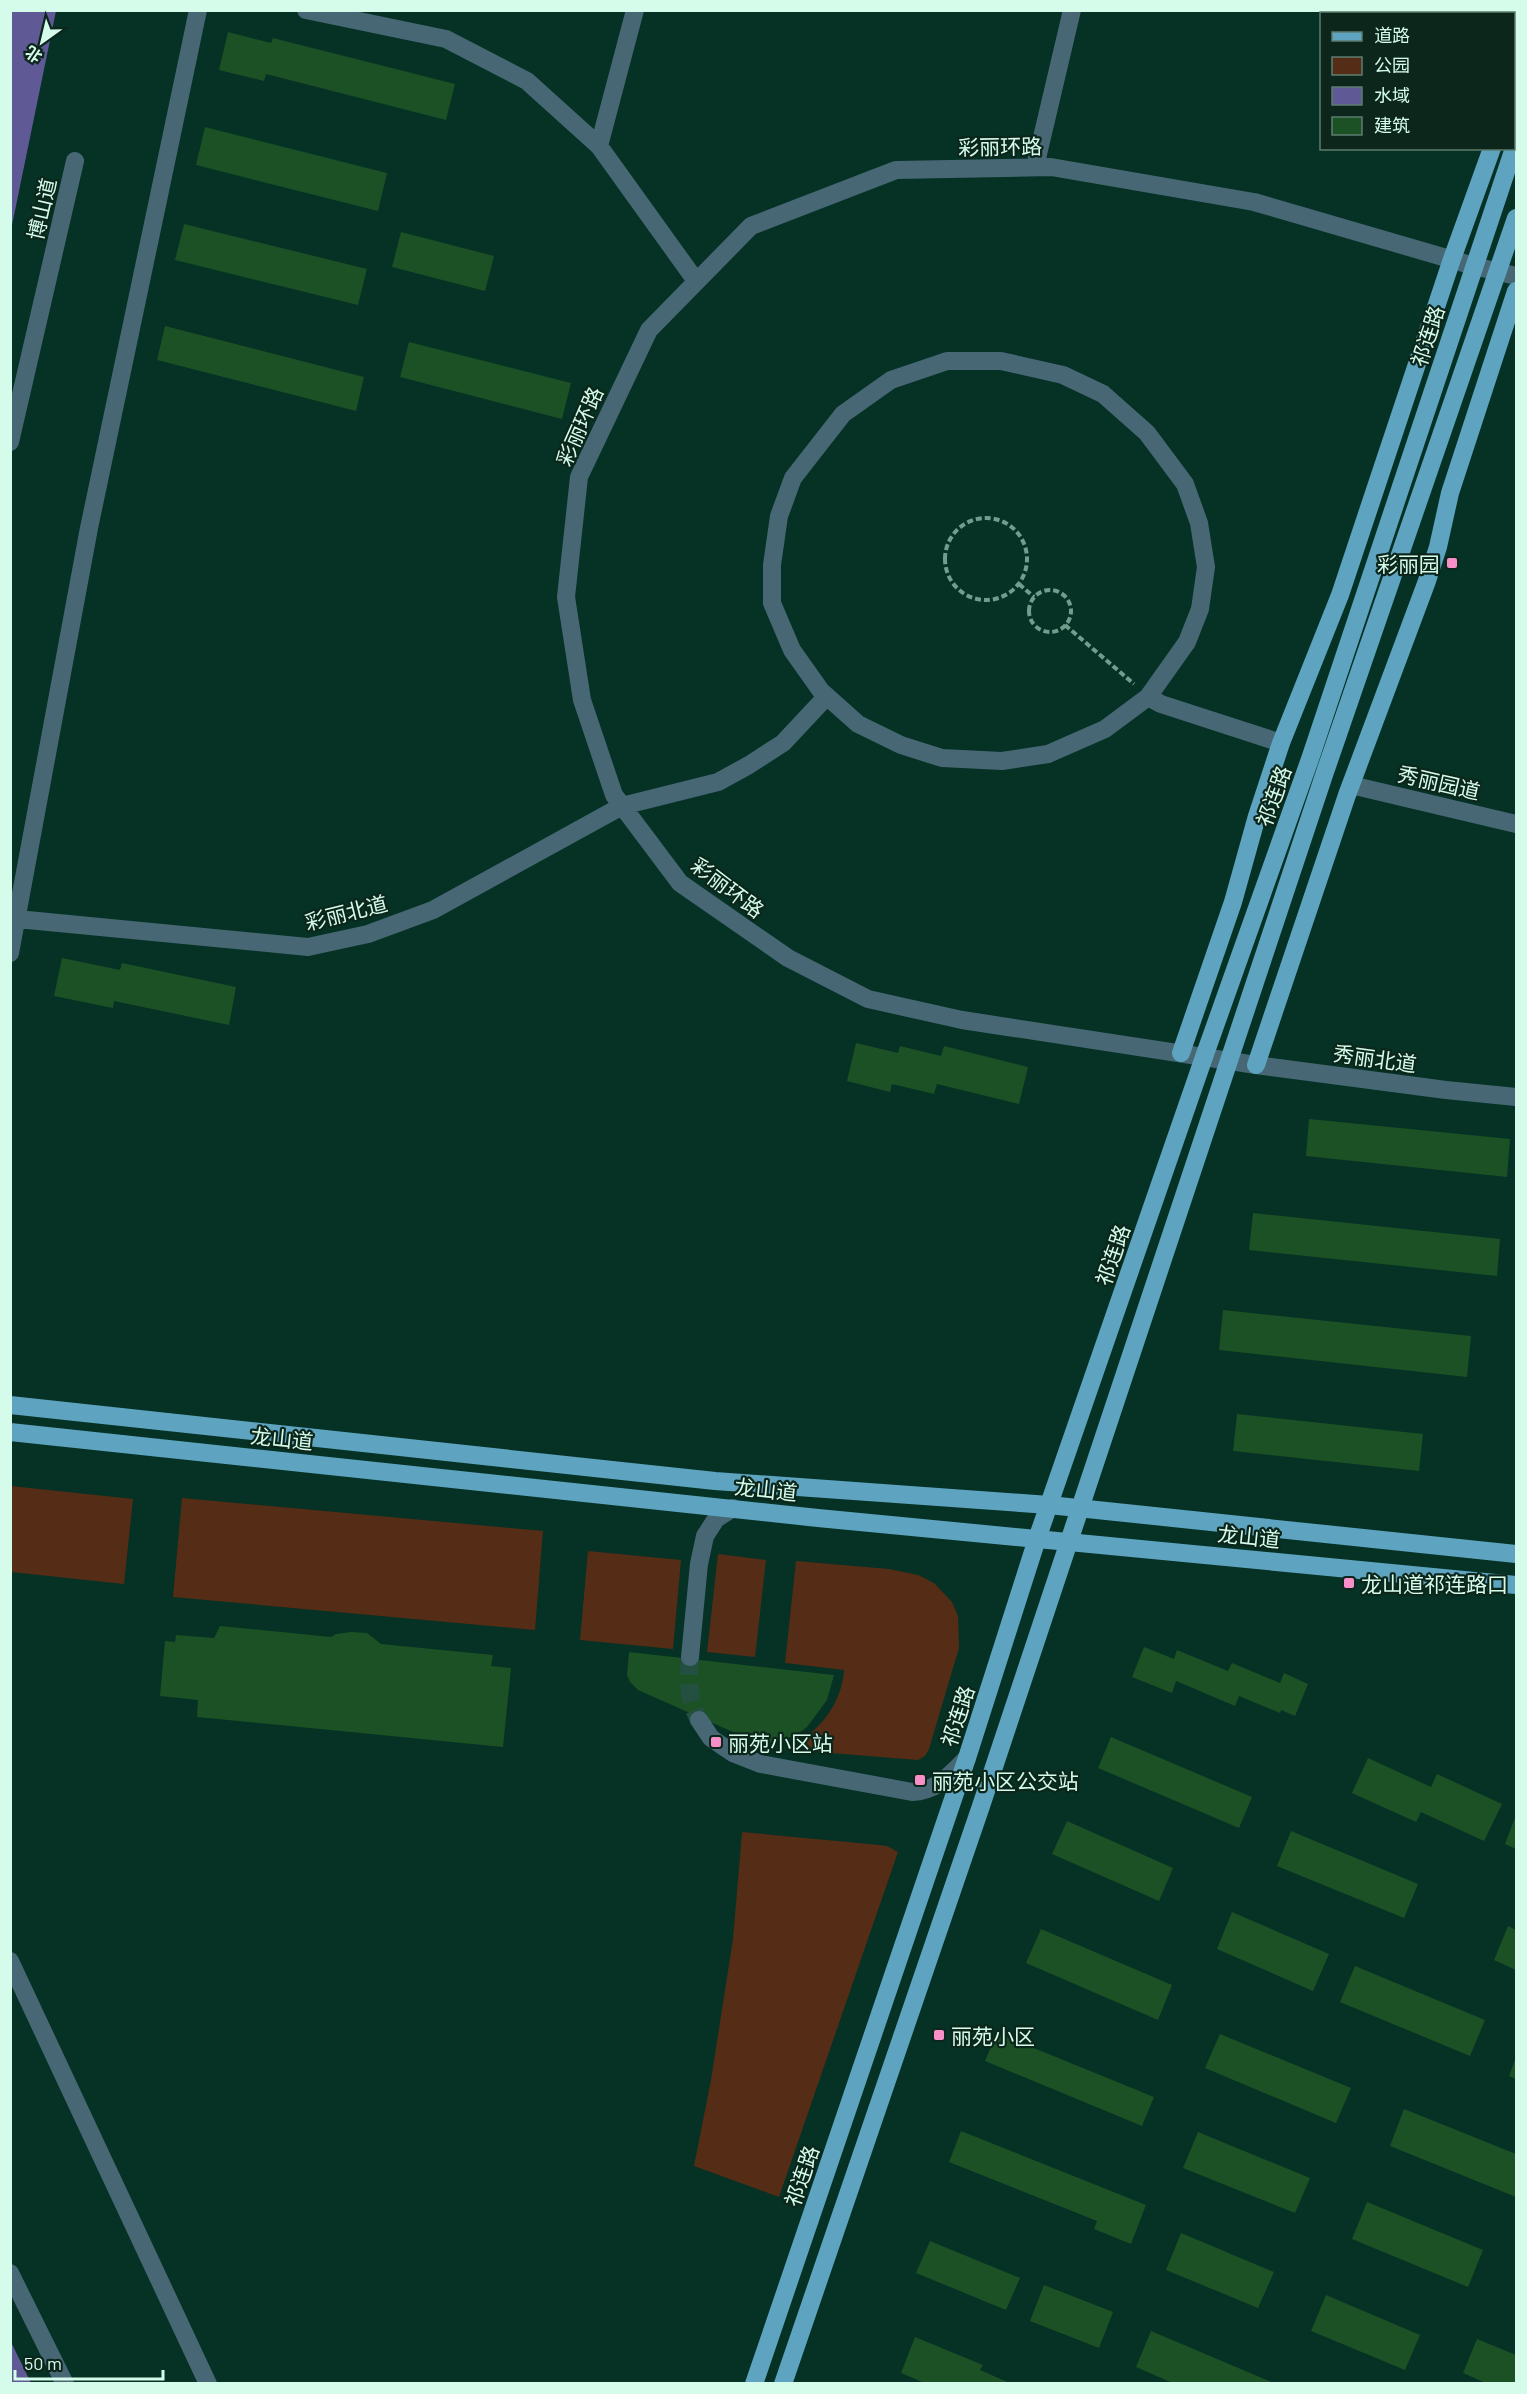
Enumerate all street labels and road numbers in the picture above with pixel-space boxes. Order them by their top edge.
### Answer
street label: 彩丽环路 [958,133,1042,159]
street label: 博山道 [22,175,60,243]
street label: 祁连路 [1405,302,1449,370]
street label: 彩丽环路 [550,383,608,469]
street label: 秀丽园道 [1395,760,1483,804]
street label: 祁连路 [1250,762,1296,830]
street label: 彩丽环路 [687,852,769,922]
street label: 彩丽北道 [302,890,390,934]
street label: 秀丽北道 [1332,1040,1418,1076]
street label: 祁连路 [1090,1221,1134,1289]
street label: 龙山道 [249,1422,315,1454]
street label: 龙山道 [733,1473,799,1505]
street label: 龙山道 [1216,1520,1282,1552]
street label: 祁连路 [935,1682,979,1750]
street label: 祁连路 [779,2142,823,2210]

